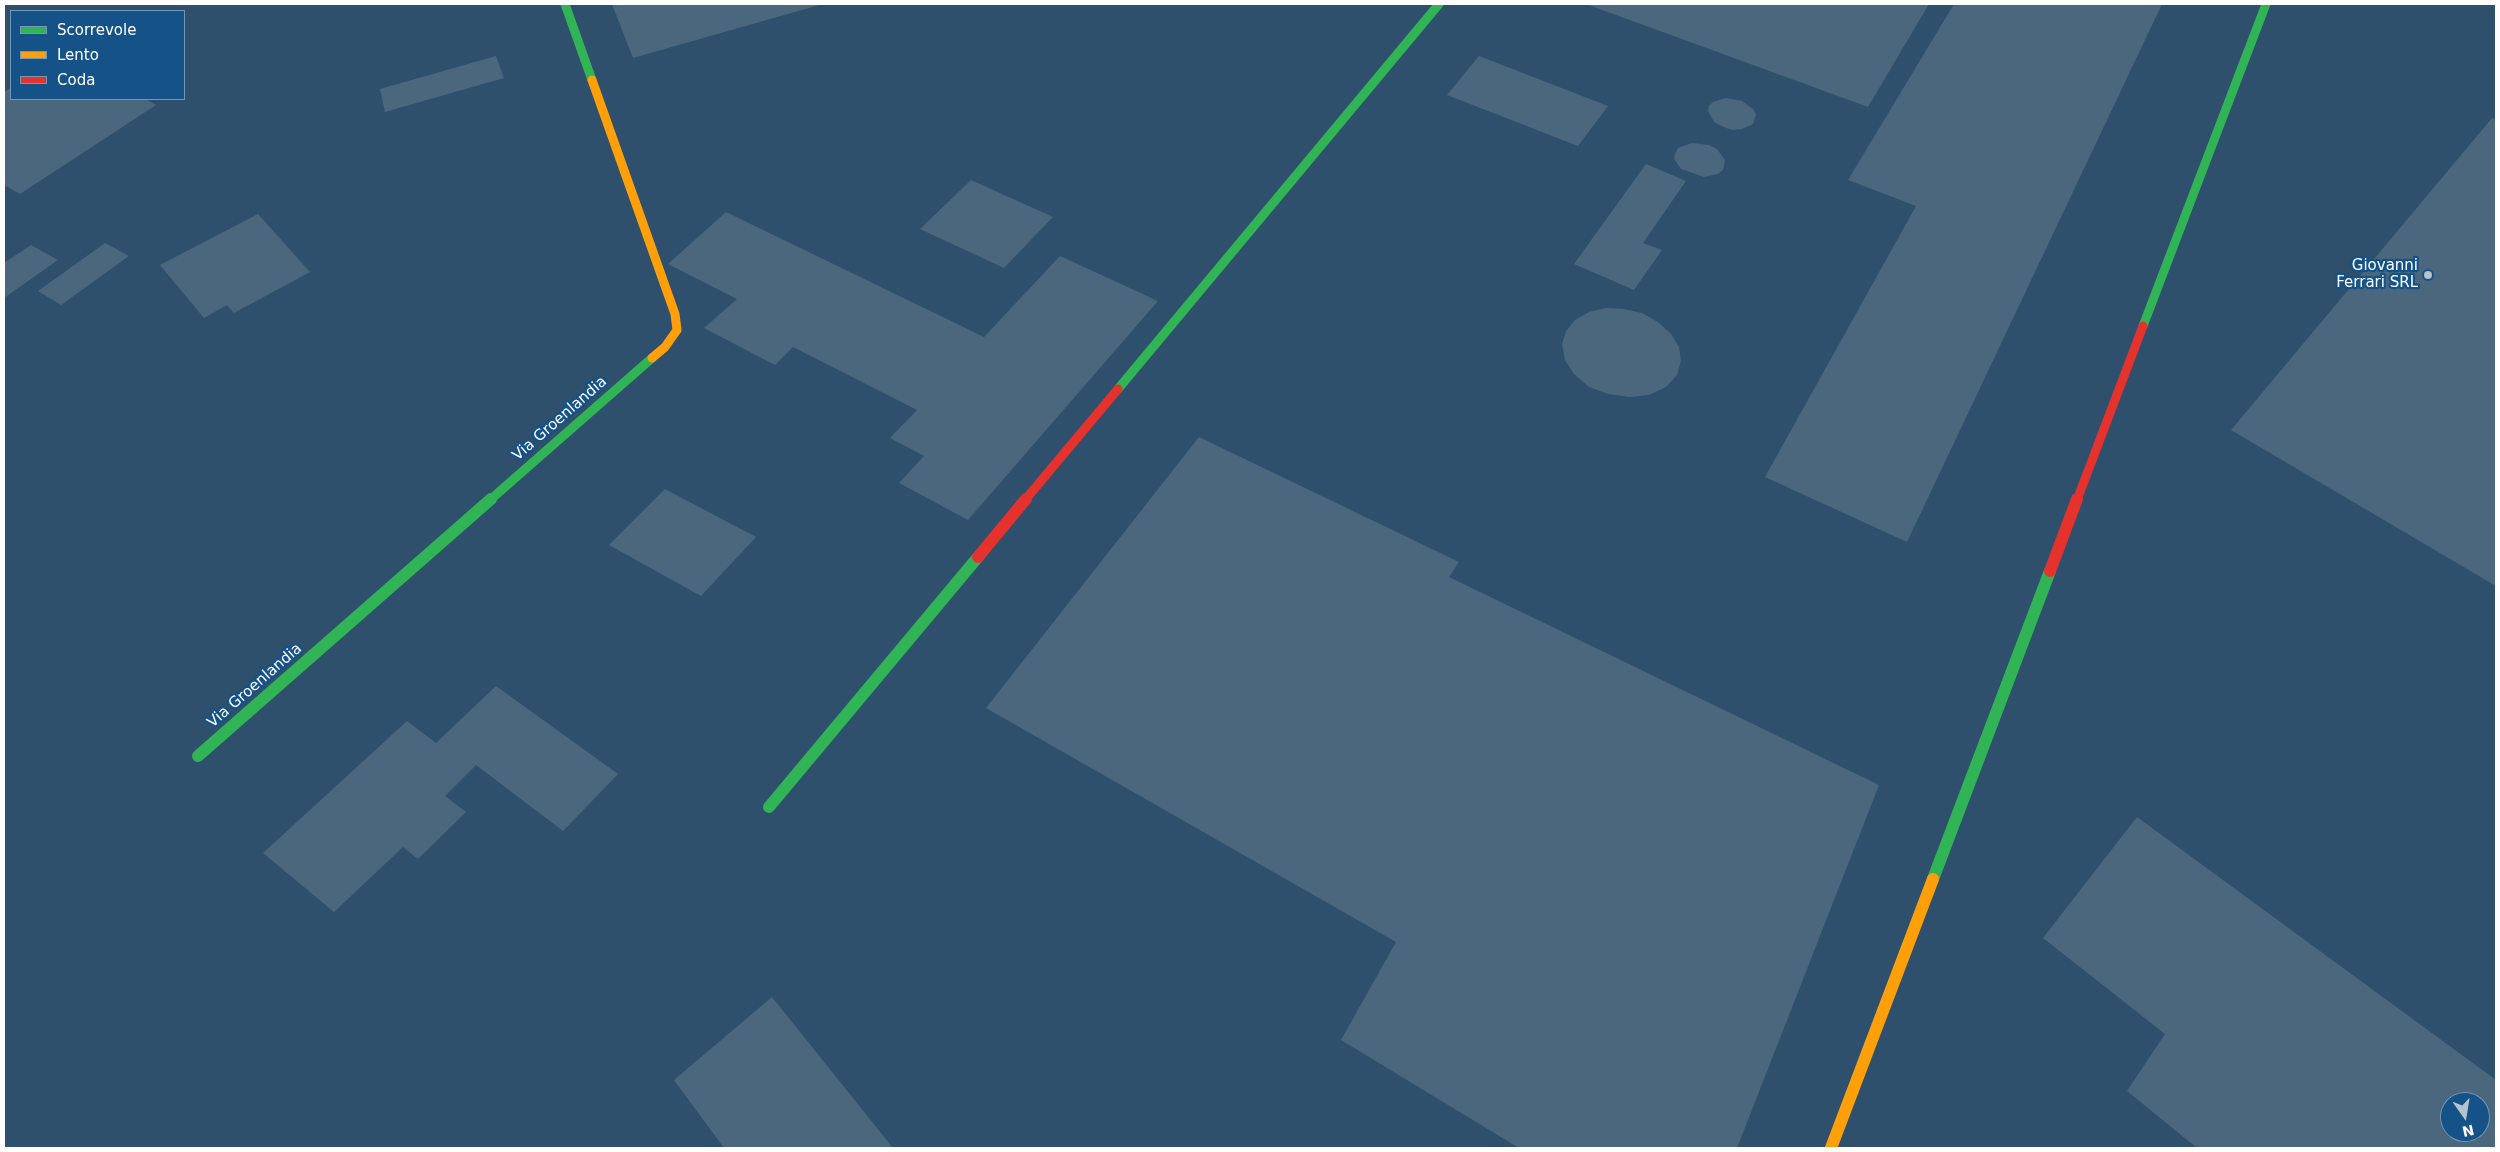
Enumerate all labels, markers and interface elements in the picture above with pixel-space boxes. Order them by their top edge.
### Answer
legend [10,10,185,100]
text: Scorrevole [57,21,136,39]
text: Lento [57,46,99,64]
text: Coda [57,71,95,89]
place label: Giovanni Ferrari SRL [2336,257,2418,292]
marker: Giovanni Ferrari SRL [2422,269,2434,281]
street label: Via Groenlandia [509,373,611,465]
street label: Via Groenlandia [204,640,306,732]
north arrow [2440,1092,2490,1142]
text: N [2461,1122,2476,1140]

